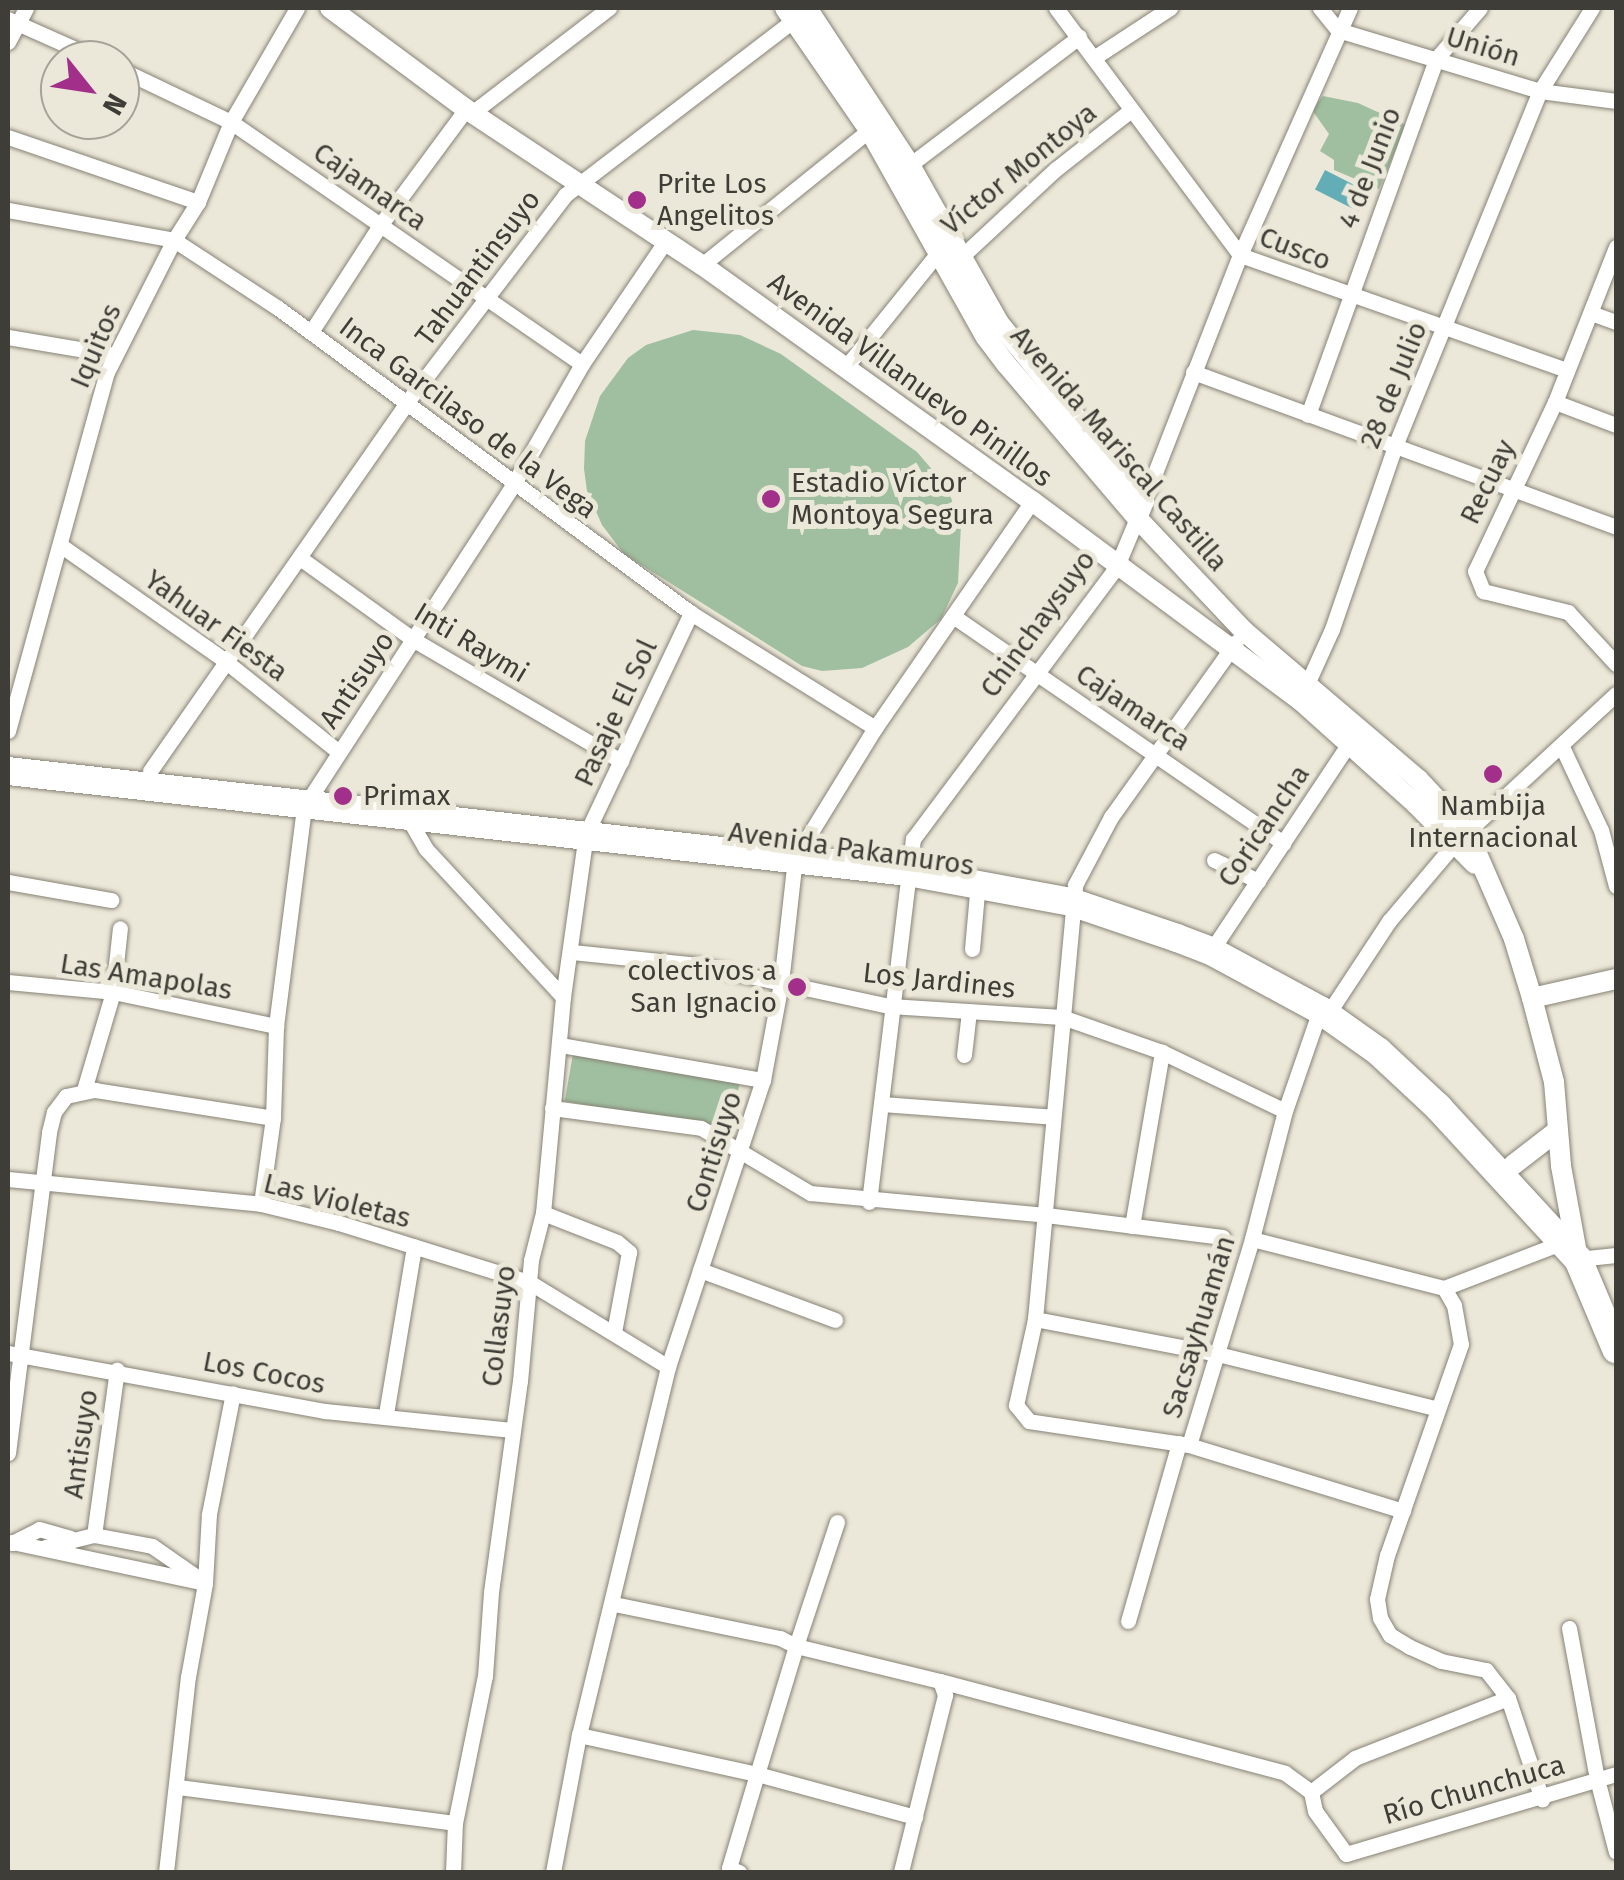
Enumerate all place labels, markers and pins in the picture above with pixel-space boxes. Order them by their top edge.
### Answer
place label: Prite Los Angelitos [657,167,774,233]
marker: Prite Los Angelitos [626,189,648,211]
place label: Estadio Víctor Montoya Segura [791,466,994,532]
marker: Estadio Víctor Montoya Segura [760,488,782,510]
marker: Nambija Internacional [1482,763,1504,785]
place label: Primax [363,779,450,813]
marker: Primax [332,785,354,807]
place label: Nambija Internacional [1408,789,1578,855]
place label: colectivos a San Ignacio [627,954,777,1020]
marker: colectivos a San Ignacio [786,976,808,998]

